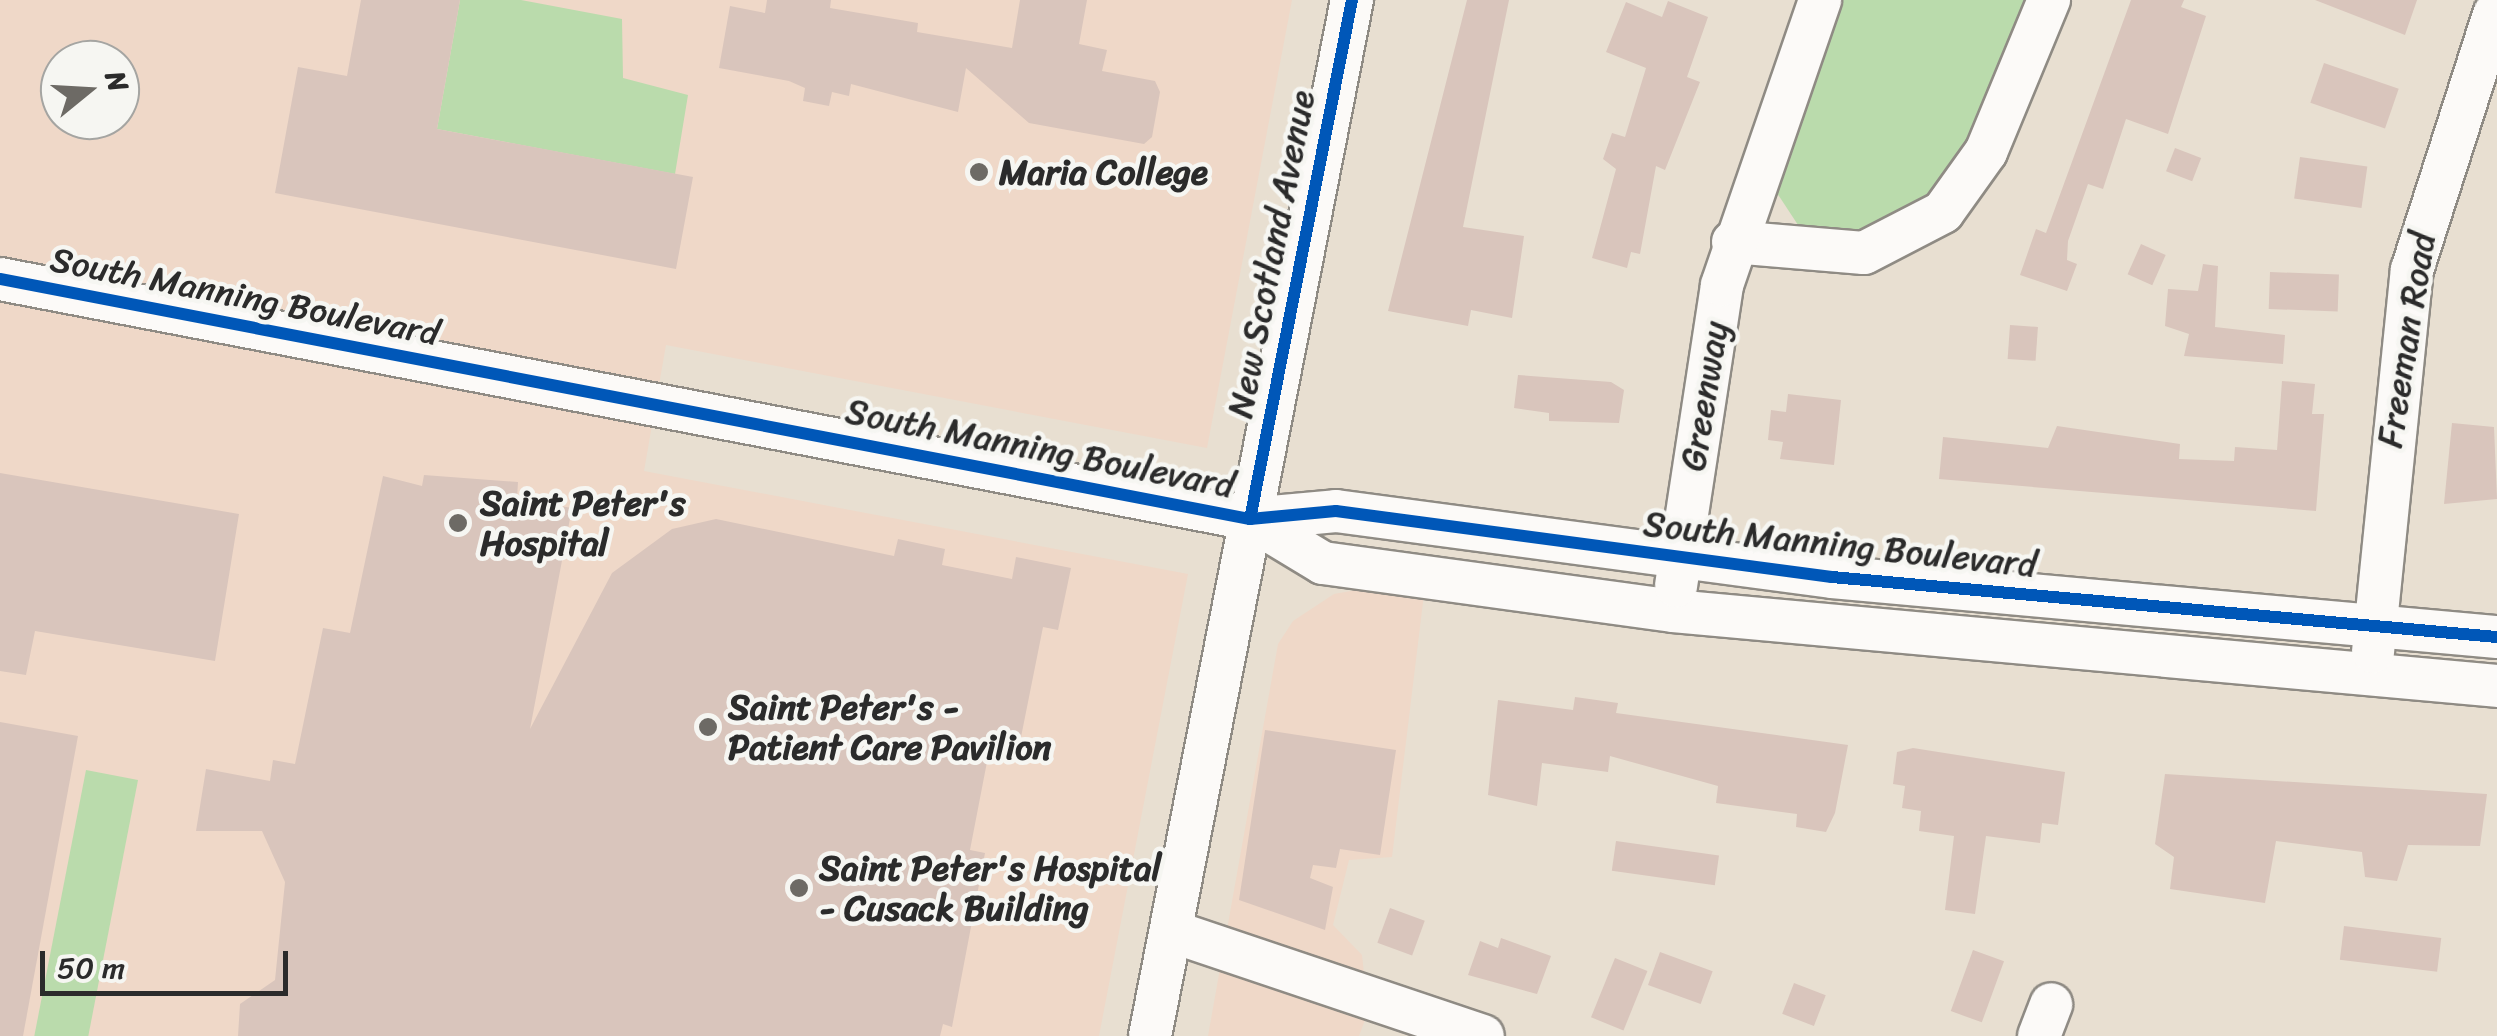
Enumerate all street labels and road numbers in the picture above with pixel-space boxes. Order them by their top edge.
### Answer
street label: New Scotland Avenue [1219,86,1323,422]
street label: Freeman Road [2368,230,2444,450]
street label: South Manning Boulevard [48,238,442,354]
street label: Greenway [1671,318,1737,474]
street label: South Manning Boulevard [843,390,1237,506]
street label: South Manning Boulevard [1643,503,2037,585]

